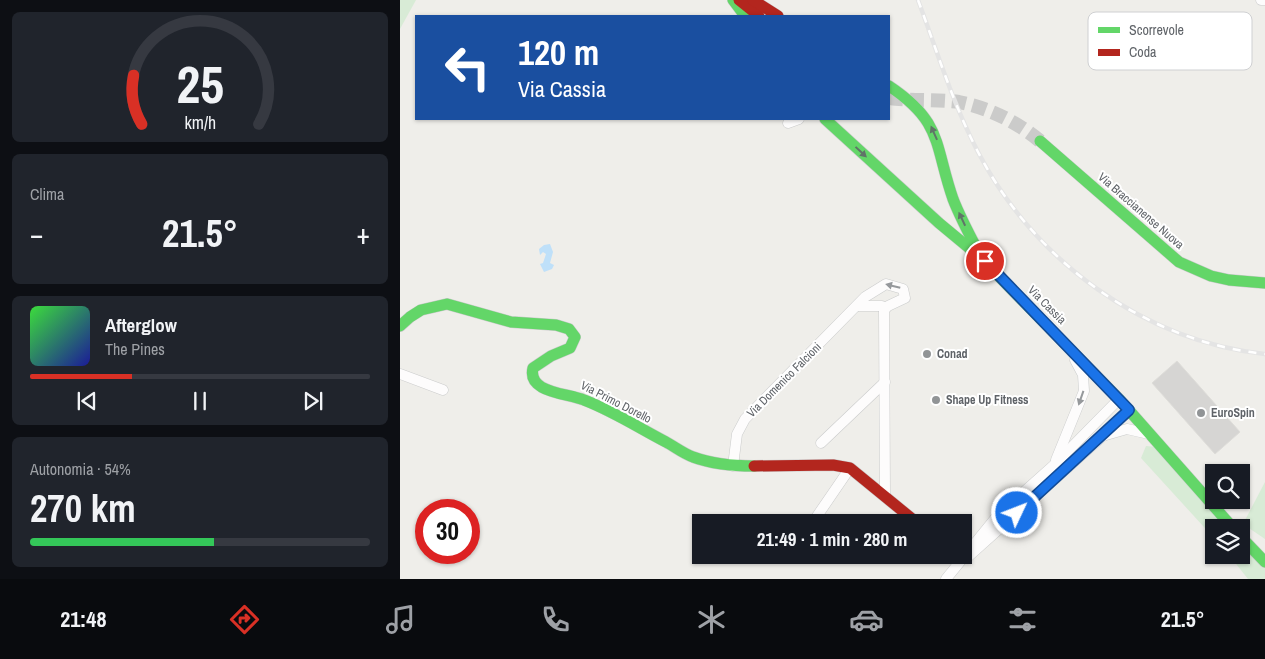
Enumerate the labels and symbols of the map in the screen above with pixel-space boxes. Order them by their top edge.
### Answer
legend [1088,12,1252,70]
text: Scorrevole [1129,21,1184,39]
text: Coda [1129,43,1157,61]
one-way arrow [930,126,938,140]
one-way arrow [854,146,866,158]
street label: Via Braccianense Nuova [1095,169,1188,253]
one-way arrow [958,212,966,226]
pin [964,240,1006,282]
one-way arrow [886,282,901,290]
street label: Via Cassia [1024,282,1070,328]
street label: Via Domenico Falcioni [743,339,825,421]
place label: Conad [937,346,968,362]
marker: Conad [921,348,933,360]
street label: Via Primo Dorello [578,377,654,427]
one-way arrow [1077,390,1084,405]
place label: Shape Up Fitness [946,392,1029,408]
marker: Shape Up Fitness [930,394,942,406]
place label: EuroSpin [1211,405,1255,421]
marker: EuroSpin [1195,407,1207,419]
position arrow [990,486,1042,538]
speed limit sign: 30 [415,499,480,564]

